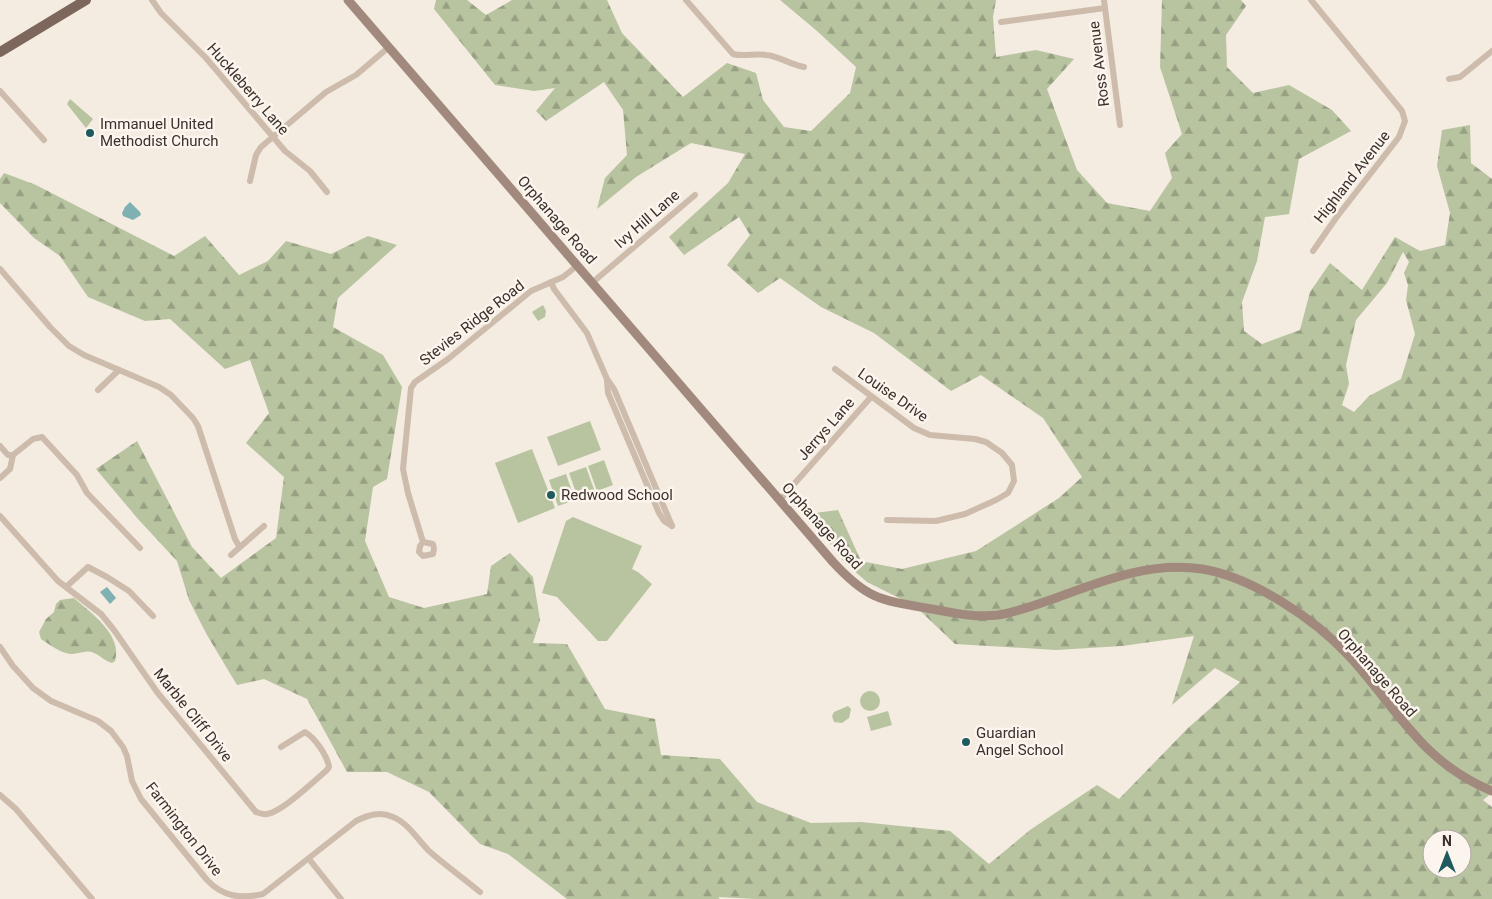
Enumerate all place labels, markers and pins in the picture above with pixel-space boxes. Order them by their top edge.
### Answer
place label: Immanuel United Methodist Church [100,115,219,150]
marker: Immanuel United Methodist Church [84,127,96,139]
place label: Redwood School [561,486,673,504]
marker: Redwood School [545,489,557,501]
place label: Guardian Angel School [976,724,1064,759]
marker: Guardian Angel School [960,736,972,748]

